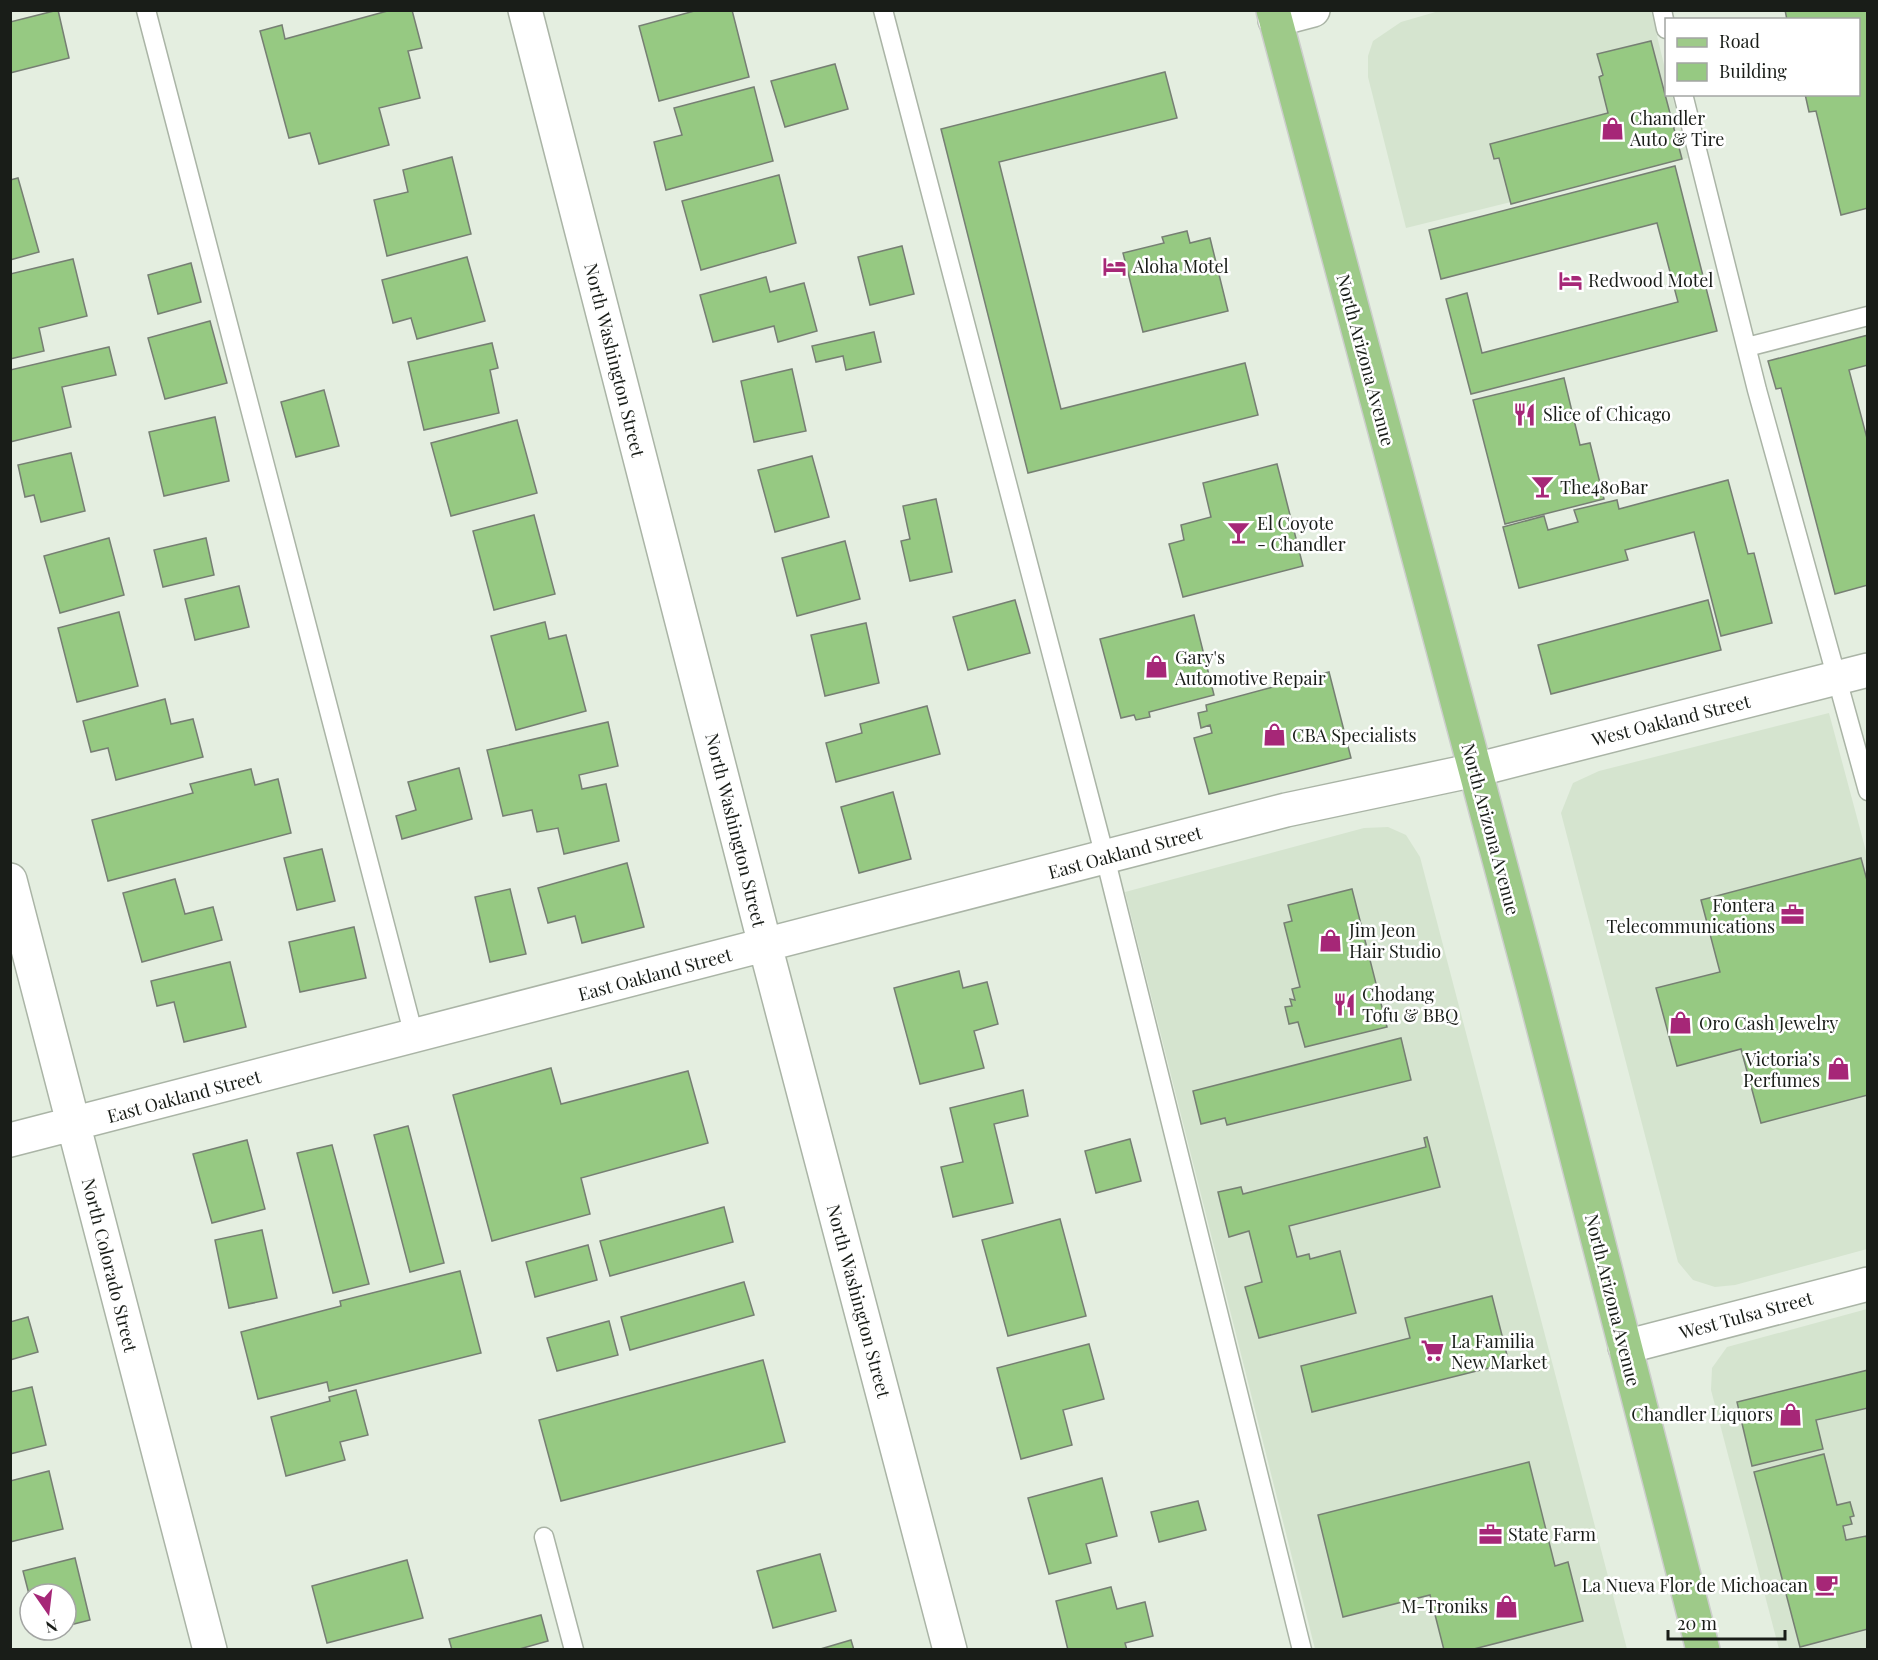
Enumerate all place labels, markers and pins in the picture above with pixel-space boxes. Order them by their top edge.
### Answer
place label: Chandler Auto & Tire [1629,106,1724,151]
shop icon: Chandler Auto & Tire [1599,115,1625,141]
hotel icon: Aloha Motel [1102,253,1128,279]
place label: Aloha Motel [1132,254,1229,278]
hotel icon: Redwood Motel [1557,267,1583,293]
place label: Redwood Motel [1588,268,1713,292]
restaurant icon: Slice of Chicago [1512,401,1538,427]
place label: Slice of Chicago [1543,402,1671,426]
bar icon: The480Bar [1529,474,1555,500]
place label: The480Bar [1560,475,1648,499]
place label: El Coyote - Chandler [1257,511,1346,556]
bar icon: El Coyote - Chandler [1226,520,1252,546]
place label: Gary's Automotive Repair [1174,645,1326,690]
shop icon: Gary's Automotive Repair [1144,654,1170,680]
shop icon: CBA Specialists [1261,722,1287,748]
place label: CBA Specialists [1292,723,1416,747]
place label: Fontera Telecommunications [1606,893,1775,938]
office icon: Fontera Telecommunications [1780,902,1806,928]
place label: Jim Jeon Hair Studio [1348,918,1441,963]
shop icon: Jim Jeon Hair Studio [1318,927,1344,953]
place label: Chodang Tofu & BBQ [1362,982,1459,1027]
restaurant icon: Chodang Tofu & BBQ [1331,991,1357,1017]
shop icon: Oro Cash Jewelry [1668,1010,1694,1036]
place label: Oro Cash Jewelry [1699,1011,1838,1035]
place label: Victoria’s Perfumes [1743,1047,1820,1092]
shop icon: Victoria’s Perfumes [1825,1056,1851,1082]
place label: La Familia New Market [1451,1329,1548,1374]
supermarket icon: La Familia New Market [1420,1338,1446,1364]
shop icon: Chandler Liquors [1778,1401,1804,1427]
place label: Chandler Liquors [1631,1402,1773,1426]
office icon: State Farm [1477,1521,1503,1547]
place label: State Farm [1508,1522,1596,1546]
cafe icon: La Nueva Flor de Michoacan [1813,1572,1839,1598]
place label: La Nueva Flor de Michoacan [1582,1573,1808,1597]
shop icon: M-Troniks [1493,1593,1519,1619]
place label: M-Troniks [1401,1594,1488,1618]

